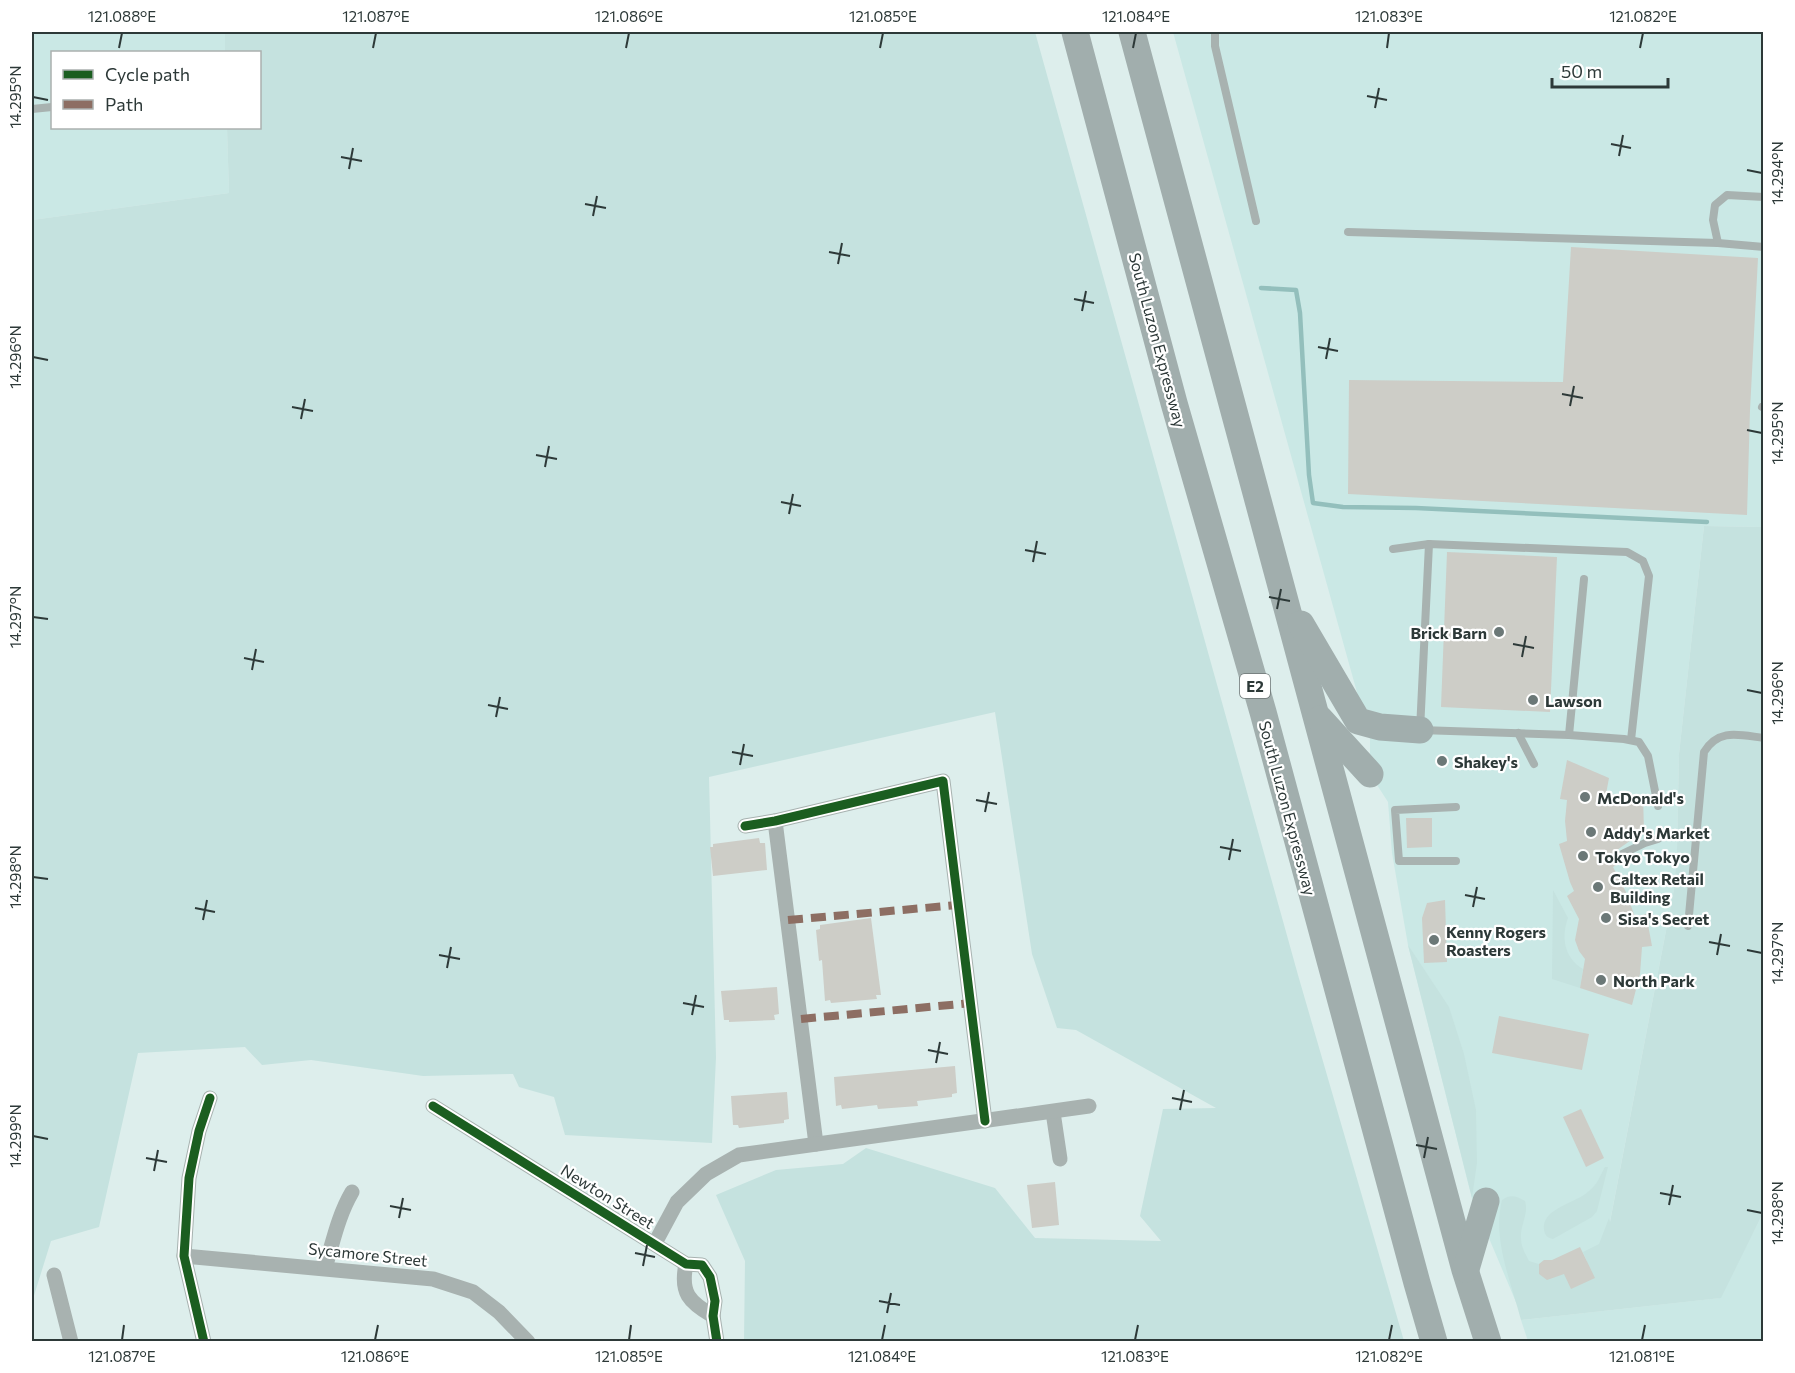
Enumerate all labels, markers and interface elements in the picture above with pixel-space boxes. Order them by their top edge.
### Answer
text: 121.088°E [88,7,156,25]
text: 121.087°E [342,7,410,25]
text: 121.086°E [595,7,663,25]
text: 121.085°E [849,7,917,25]
text: 121.084°E [1102,7,1170,25]
text: 121.083°E [1355,7,1423,25]
text: 121.082°E [1609,7,1677,25]
legend [51,51,261,129]
scale bar [1552,51,1668,89]
text: 50 m [1561,60,1602,82]
text: Cycle path [105,63,190,85]
text: 14.295°N [6,65,24,129]
text: Path [105,93,143,115]
text: 14.294°N [1768,141,1786,205]
street label: South Luzon Expressway [1126,251,1190,429]
text: 14.296°N [6,325,24,389]
text: 14.295°N [1768,401,1786,465]
text: 14.297°N [6,586,24,648]
place label: Brick Barn [1410,623,1487,642]
marker: Brick Barn [1492,625,1506,639]
text: 14.296°N [1768,661,1786,725]
road number: E2 [1240,674,1270,698]
place label: Lawson [1545,691,1602,710]
marker: Lawson [1526,693,1540,707]
street label: South Luzon Expressway [1256,719,1320,897]
place label: Shakey's [1454,752,1518,771]
marker: Shakey's [1435,754,1449,768]
place label: McDonald's [1597,788,1684,807]
marker: McDonald's [1578,790,1592,804]
place label: Addy's Market [1603,823,1710,842]
marker: Addy's Market [1584,825,1598,839]
text: 14.298°N [6,845,24,909]
place label: Tokyo Tokyo [1595,847,1690,866]
marker: Tokyo Tokyo [1576,849,1590,863]
place label: Caltex Retail Building [1610,869,1704,906]
marker: Caltex Retail Building [1591,880,1605,894]
place label: Sisa's Secret [1618,909,1710,928]
marker: Sisa's Secret [1599,911,1613,925]
place label: Kenny Rogers Roasters [1446,922,1546,959]
text: 14.297°N [1768,922,1786,984]
marker: Kenny Rogers Roasters [1427,933,1441,947]
place label: North Park [1613,971,1696,990]
marker: North Park [1594,973,1608,987]
text: 14.299°N [6,1104,24,1168]
street label: Newton Street [558,1160,659,1233]
text: 14.298°N [1768,1181,1786,1245]
street label: Sycamore Street [307,1238,429,1270]
text: 121.087°E [88,1347,156,1365]
text: 121.086°E [341,1347,409,1365]
text: 121.085°E [595,1347,663,1365]
text: 121.084°E [848,1347,916,1365]
text: 121.083°E [1101,1347,1169,1365]
text: 121.082°E [1355,1347,1423,1365]
text: 121.081°E [1609,1347,1675,1365]

